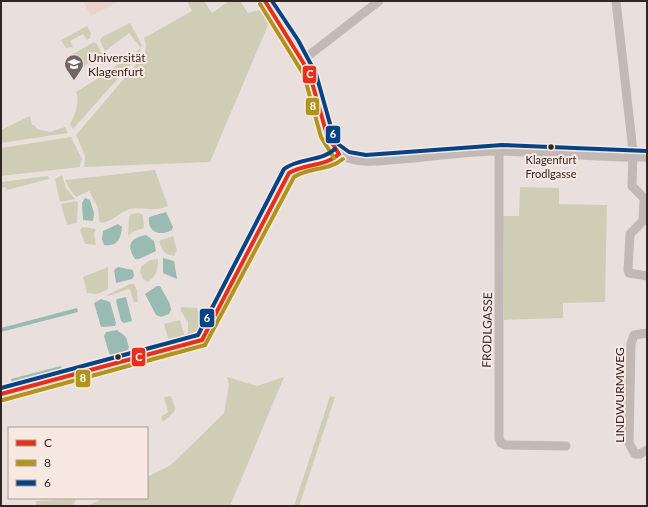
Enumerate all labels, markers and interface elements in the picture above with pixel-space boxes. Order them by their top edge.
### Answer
place label: Universität Klagenfurt [88,50,146,79]
school or university icon: Universität Klagenfurt [63,53,85,81]
line badge: C [302,65,317,84]
text: C [306,67,314,80]
line badge: 8 [305,97,320,116]
text: 8 [310,99,316,112]
line badge: 6 [325,125,341,144]
text: 6 [330,127,337,140]
marker: Klagenfurt Frodlgasse [546,142,556,152]
place label: Klagenfurt Frodlgasse [525,153,577,180]
street label: FRODLGASSE [479,292,495,368]
line badge: 6 [199,308,215,328]
text: 6 [204,311,211,324]
line badge: C [131,347,146,367]
street label: LINDWURMWEG [612,347,627,443]
text: C [135,350,143,363]
unlabelled marker [113,352,123,362]
line badge: 8 [75,369,91,388]
text: 8 [80,371,86,384]
legend [8,427,148,499]
text: C [44,435,52,450]
text: 8 [44,455,51,470]
text: 6 [44,475,51,490]

